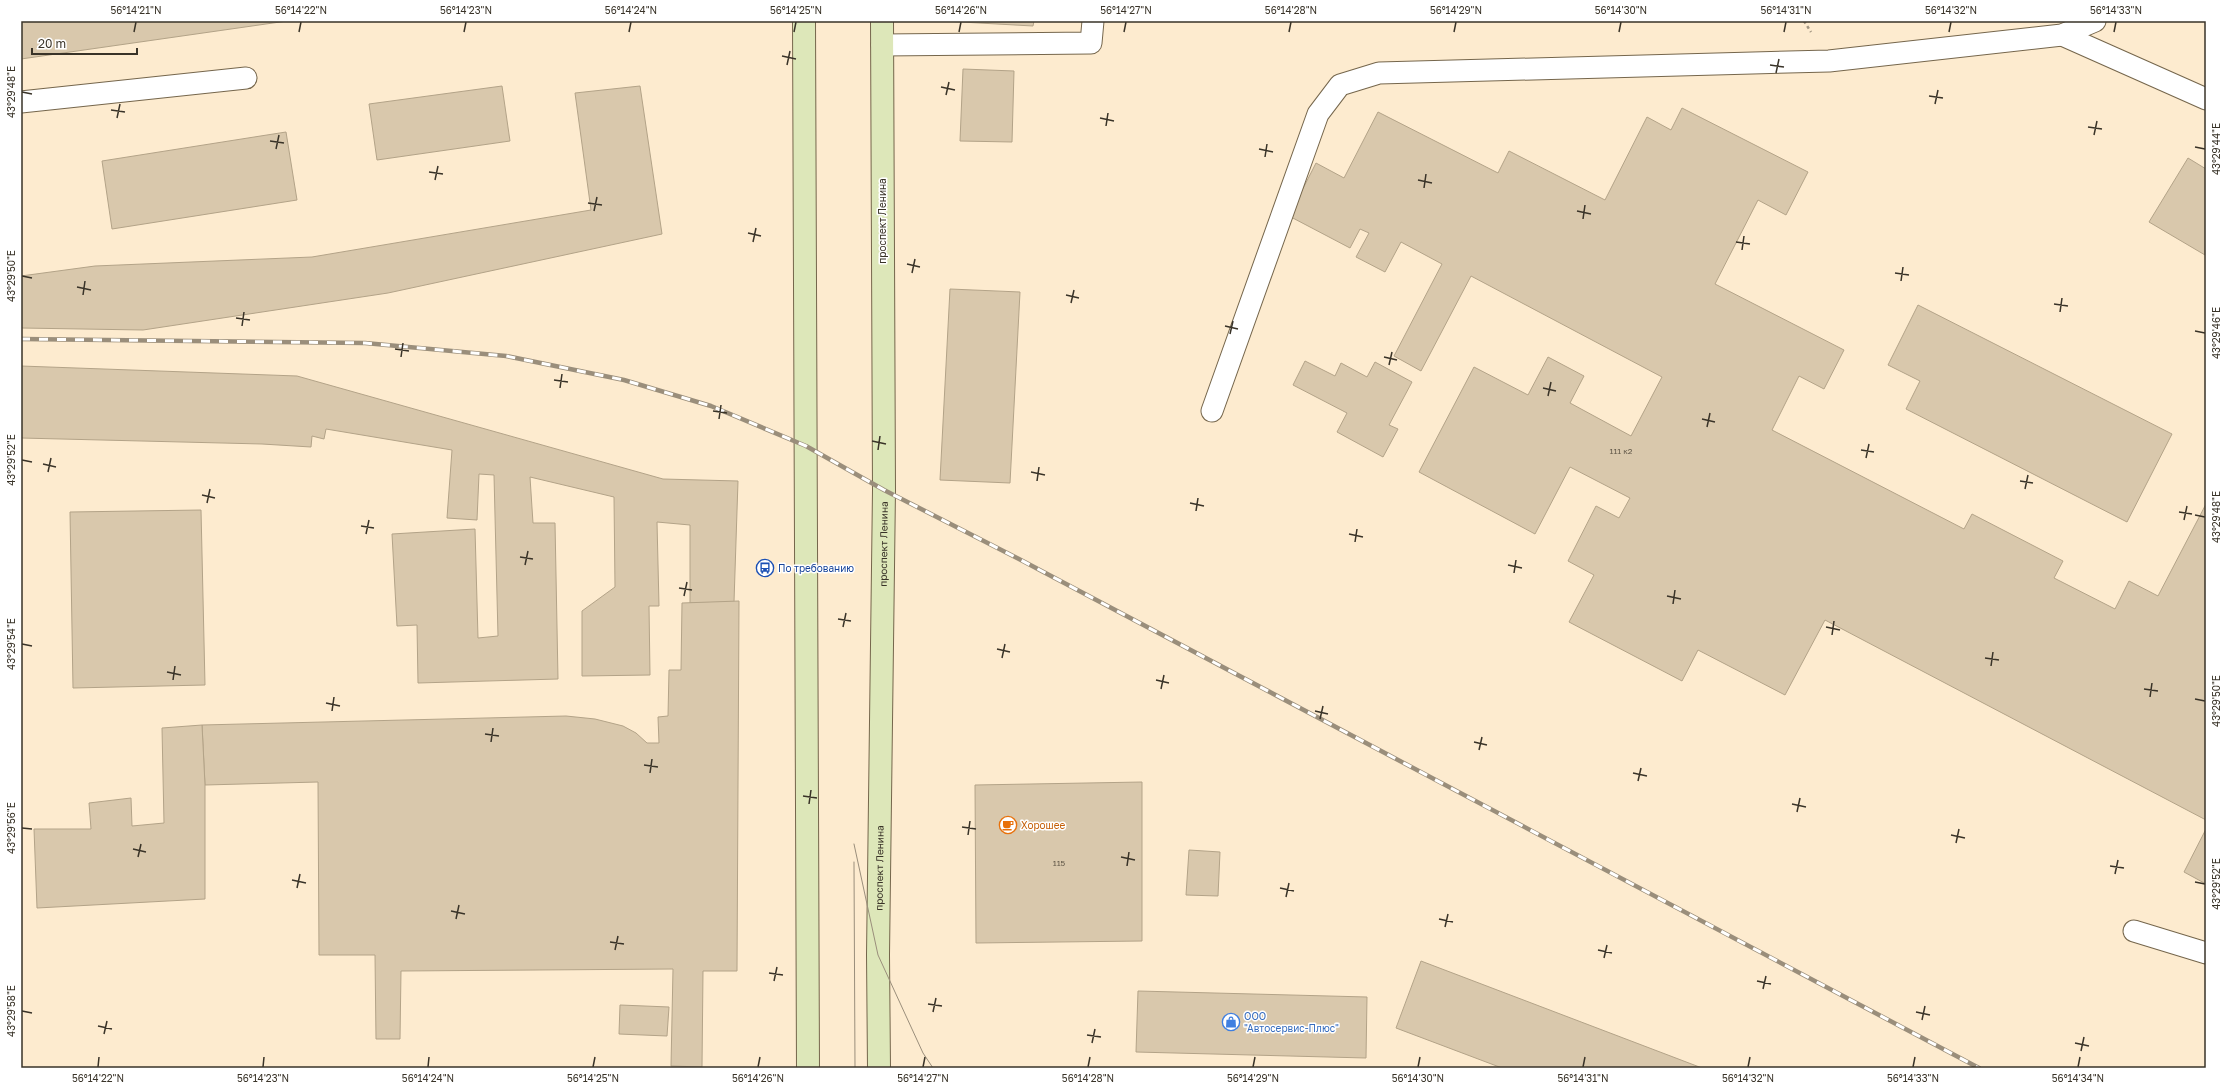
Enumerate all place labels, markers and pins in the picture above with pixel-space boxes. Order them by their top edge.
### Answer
bus stop icon: По требованию [755,558,775,578]
place label: По требованию [778,562,854,574]
cafe icon: Хорошее [998,815,1018,835]
place label: Хорошее [1021,819,1065,831]
place label: ООО "Автосервис-Плюс" [1244,1010,1339,1034]
shop icon: ООО "Автосервис-Плюс" [1221,1012,1241,1032]

